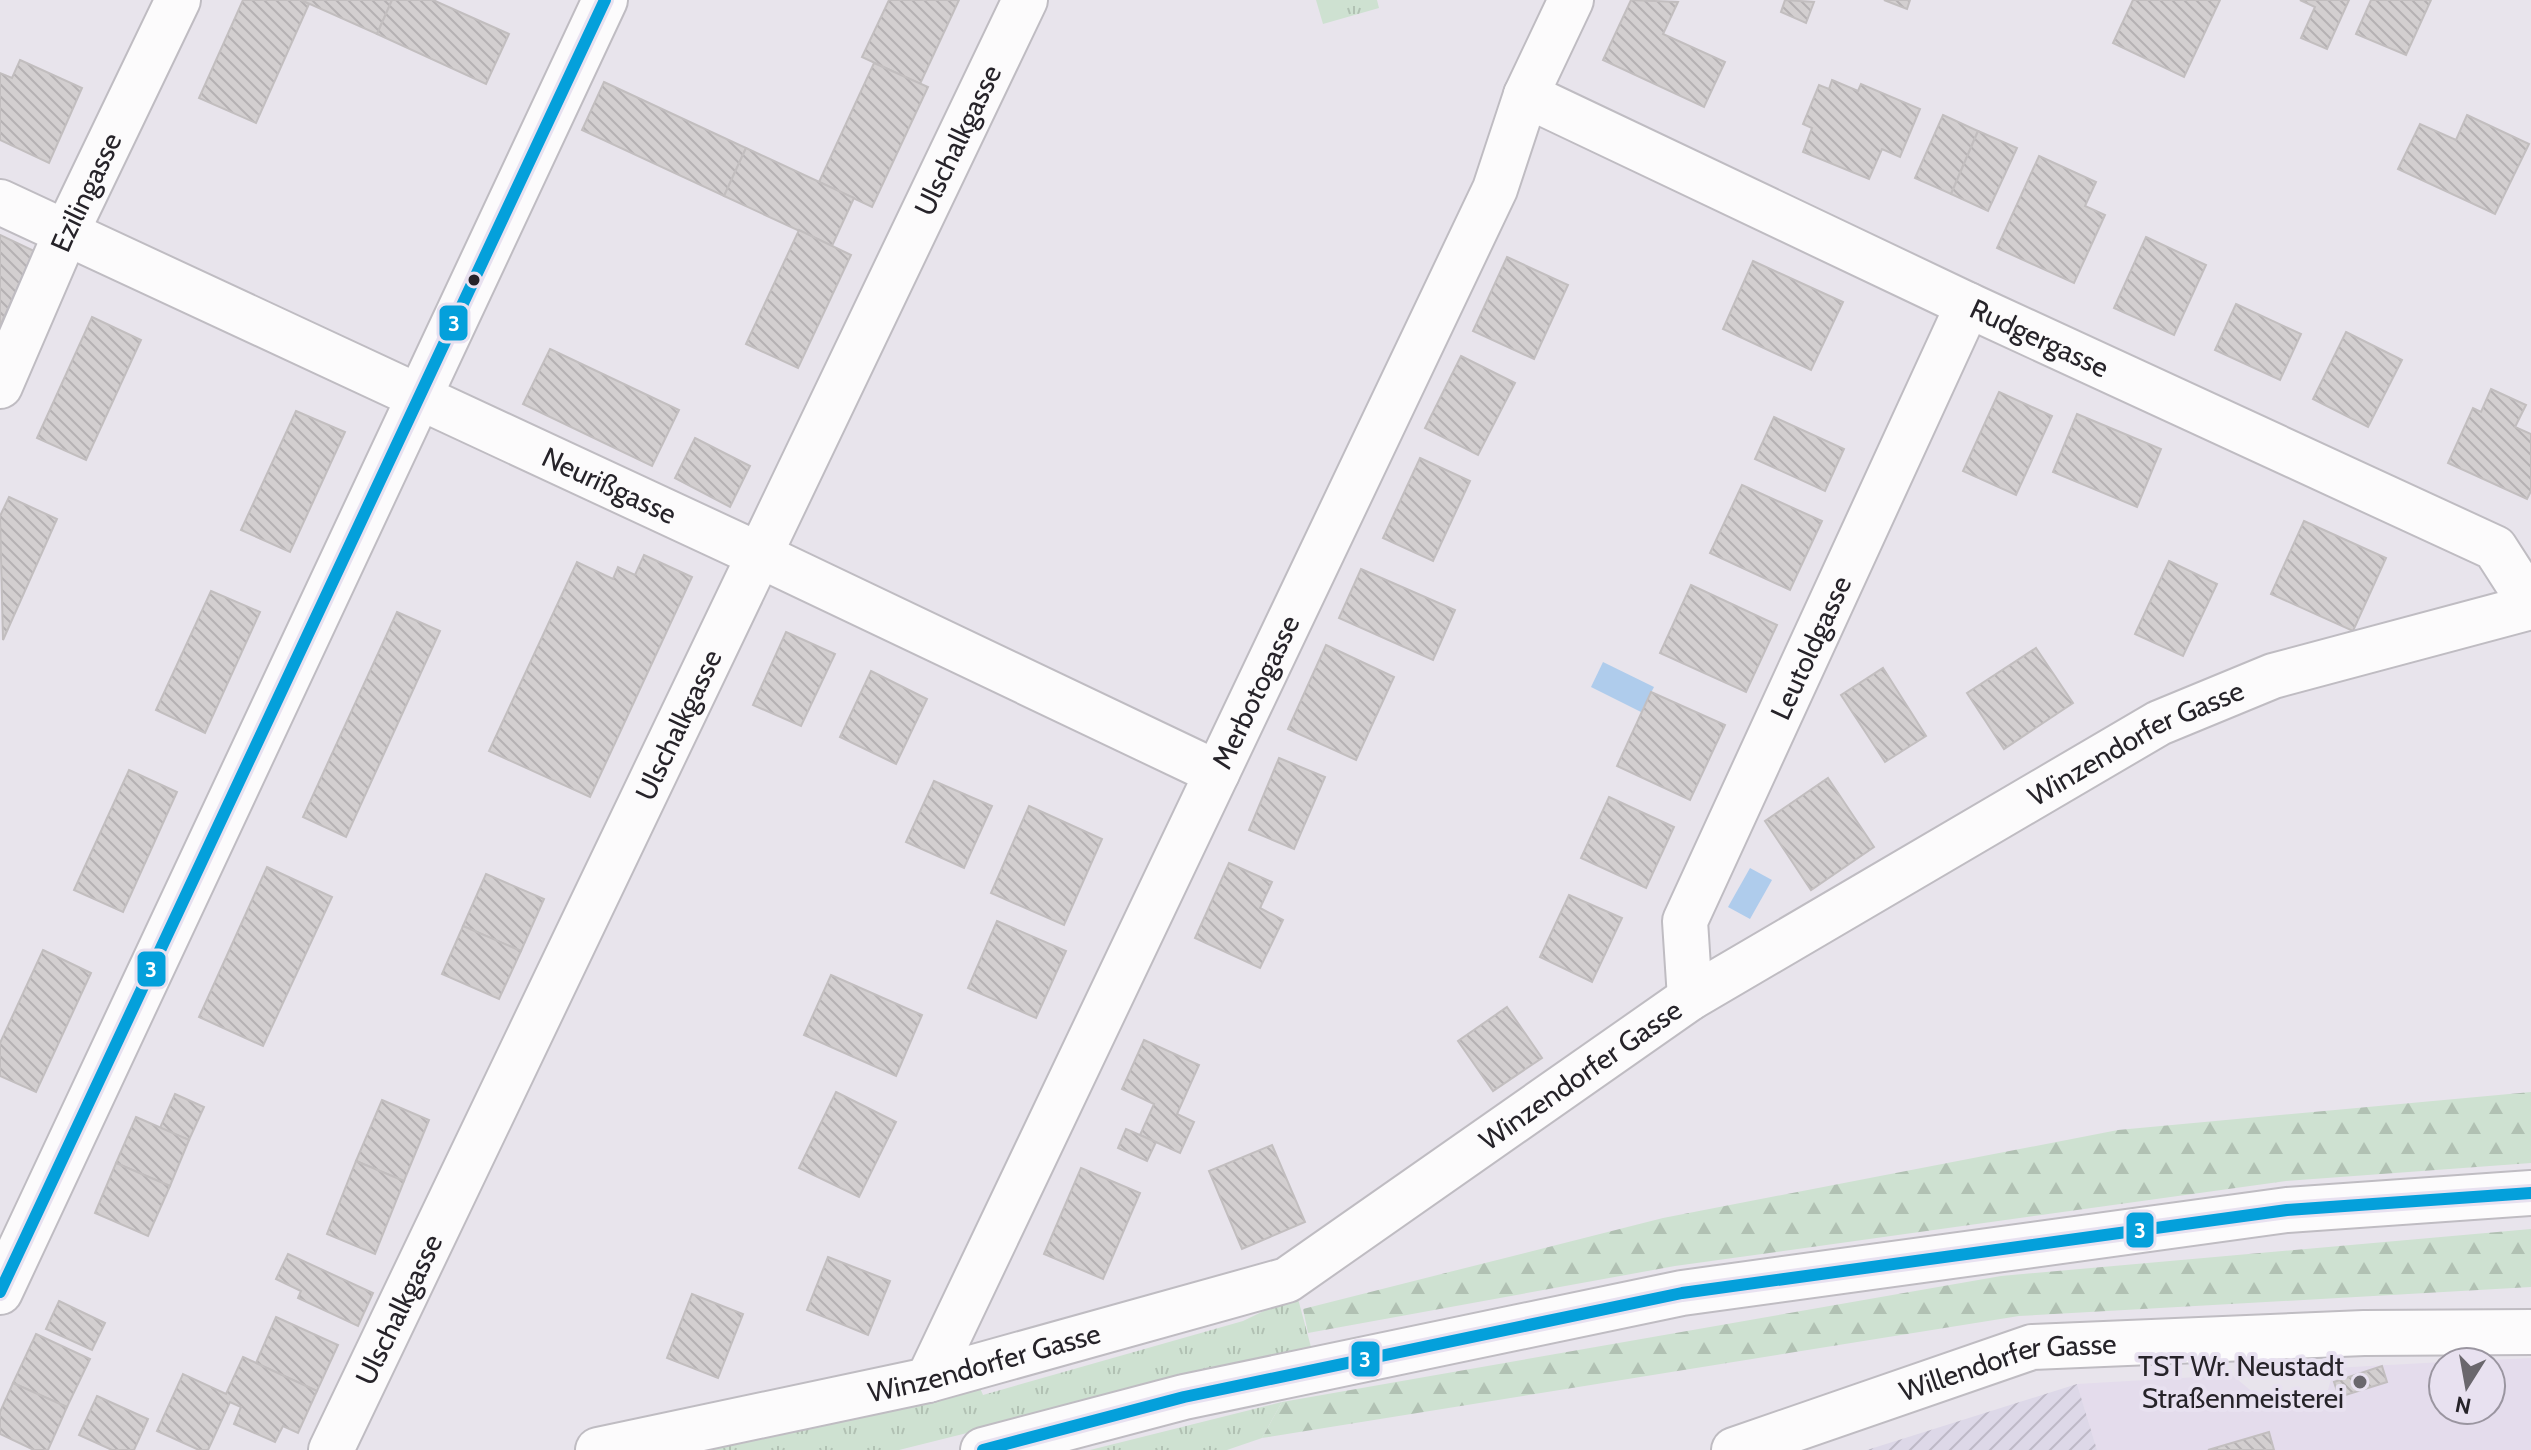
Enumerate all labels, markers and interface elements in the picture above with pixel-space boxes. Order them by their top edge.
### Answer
street label: Ulschalkgasse [907,59,1008,221]
street label: Ezilingasse [43,127,129,257]
unlabelled marker [466,272,482,288]
street label: Rudgergasse [1965,291,2114,385]
line badge: 3 [438,304,469,342]
text: 3 [448,310,460,337]
street label: Neurißgasse [537,440,682,531]
street label: Leutoldgasse [1763,570,1858,725]
street label: Merbotogasse [1205,610,1307,774]
street label: Ulschalkgasse [628,644,729,806]
street label: Winzendorfer Gasse [2022,673,2249,813]
line badge: 3 [136,950,167,988]
text: 3 [145,956,157,983]
street label: Winzendorfer Gasse [1473,992,1688,1157]
line badge: 3 [2125,1211,2155,1249]
text: 3 [2134,1217,2146,1244]
street label: Ulschalkgasse [348,1229,449,1390]
street label: Winzendorfer Gasse [865,1316,1104,1409]
street label: Willendorfer Gasse [1895,1326,2117,1408]
line badge: 3 [1350,1340,1381,1378]
text: 3 [1359,1346,1371,1373]
north arrow [2427,1346,2507,1426]
place label: TST Wr. Neustadt Straßenmeisterei [2138,1349,2344,1415]
marker: TST Wr. Neustadt Straßenmeisterei [2351,1373,2369,1391]
text: N [2453,1390,2473,1420]

